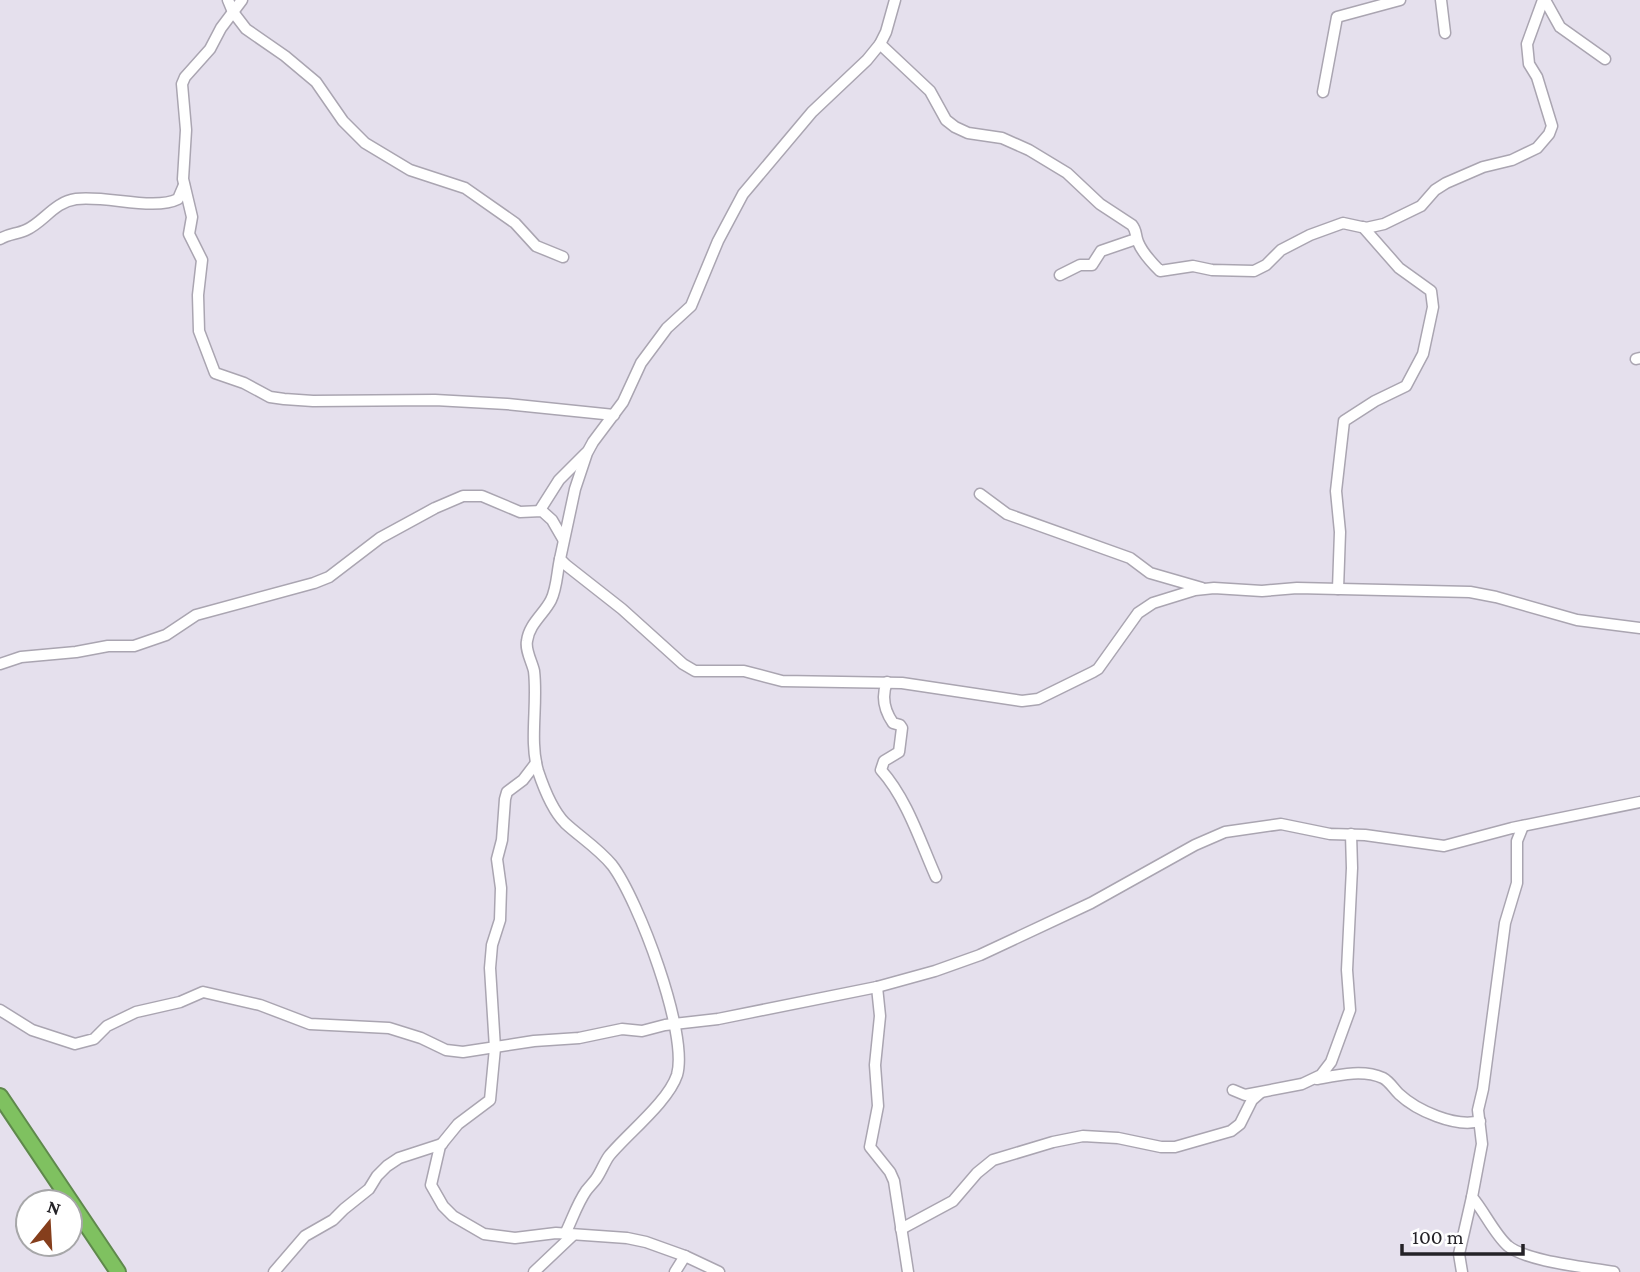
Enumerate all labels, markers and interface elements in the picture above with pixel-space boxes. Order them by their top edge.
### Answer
north arrow [14,1188,84,1258]
text: N [45,1195,64,1219]
scale bar [1402,1212,1523,1256]
text: 100 m [1412,1225,1464,1249]

